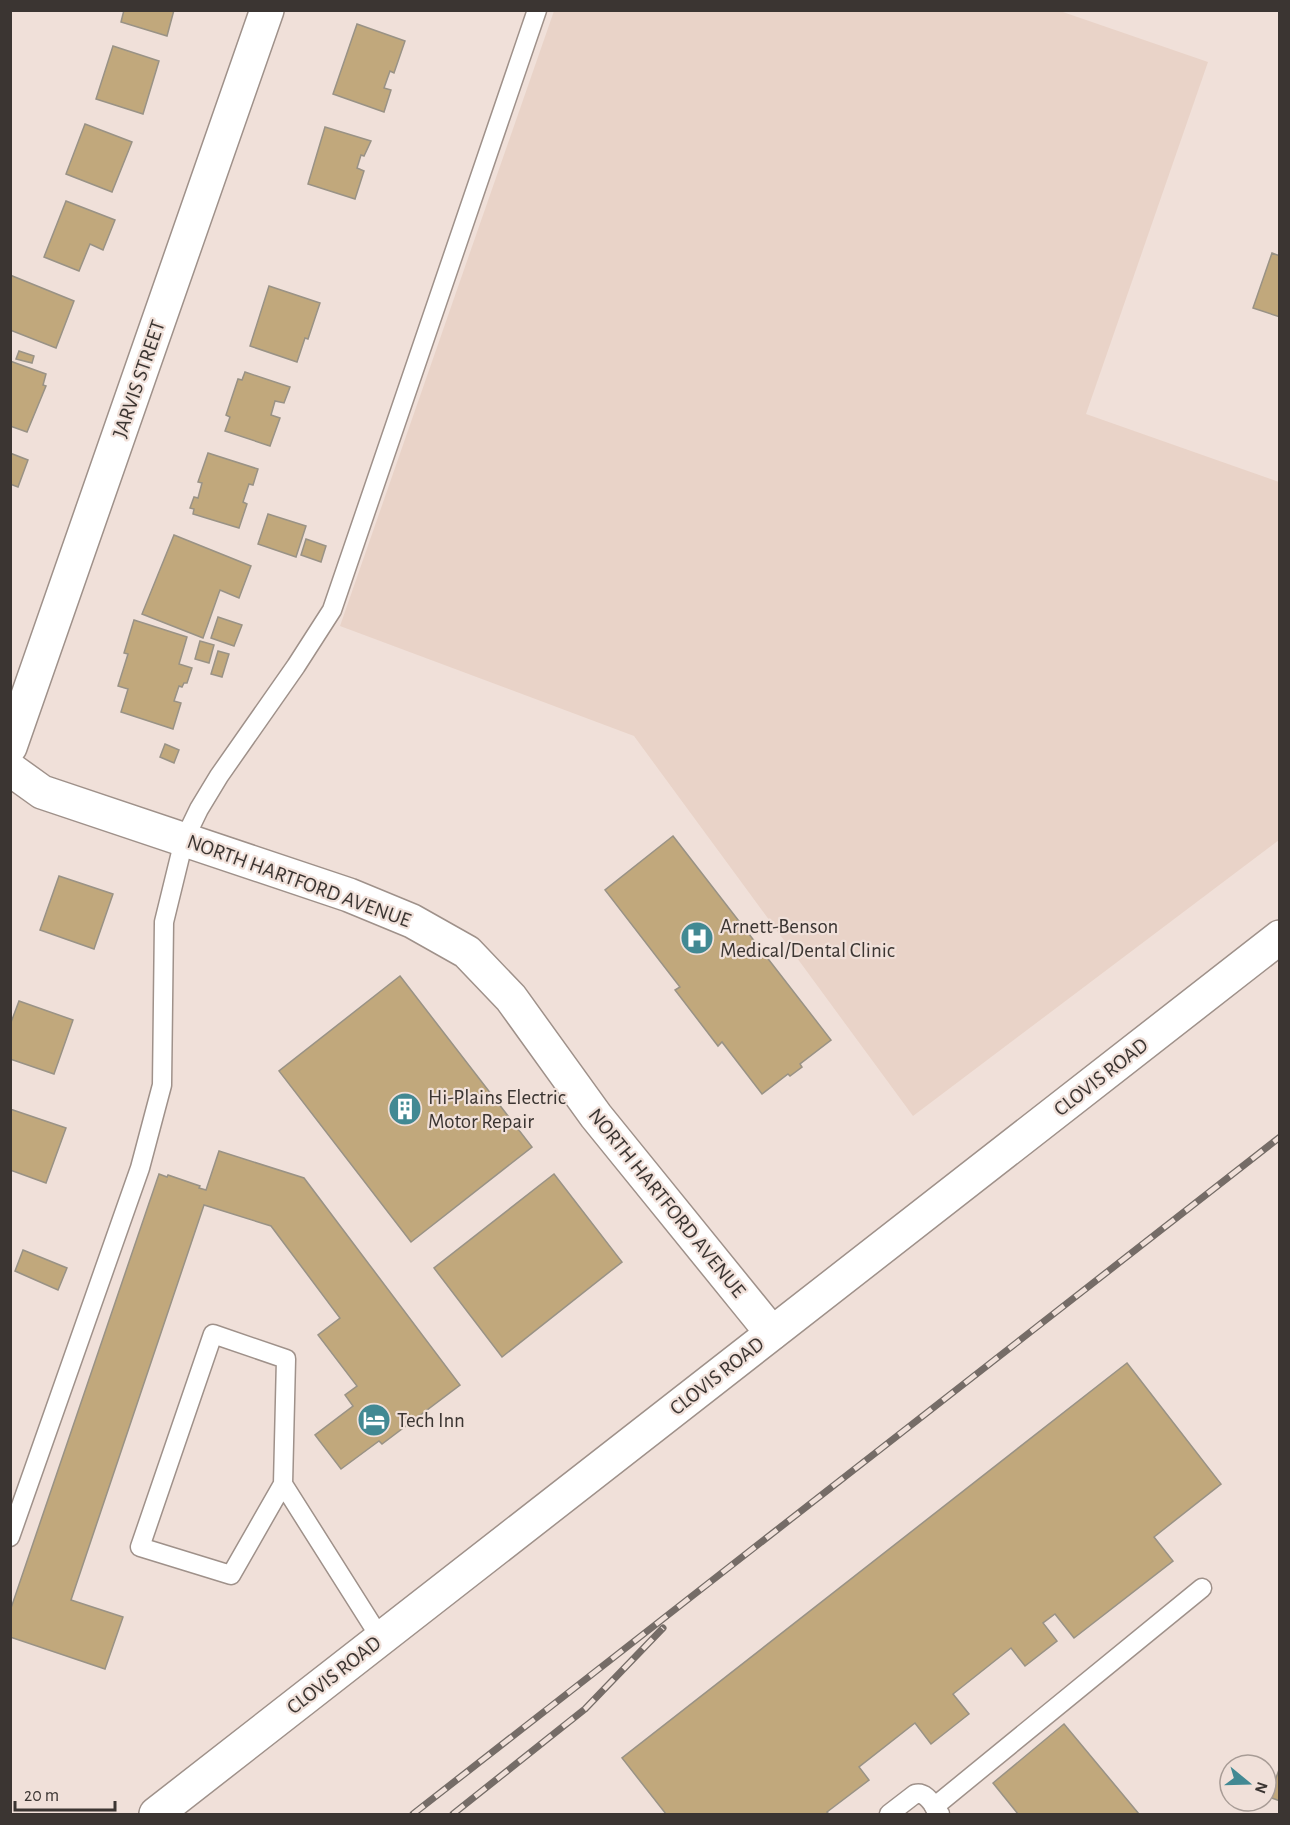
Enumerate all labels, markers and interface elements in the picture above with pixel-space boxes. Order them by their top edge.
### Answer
street label: JARVIS STREET [109,318,169,440]
street label: NORTH HARTFORD AVENUE [184,831,414,931]
place label: Arnett-Benson Medical/Dental Clinic [720,916,895,961]
hospital icon: Arnett-Benson Medical/Dental Clinic [679,920,715,956]
street label: CLOVIS ROAD [1050,1034,1152,1120]
place label: Hi-Plains Electric Motor Repair [428,1087,566,1132]
building icon: Hi-Plains Electric Motor Repair [387,1091,423,1127]
street label: NORTH HARTFORD AVENUE [584,1105,750,1301]
street label: CLOVIS ROAD [666,1333,768,1419]
hotel icon: Tech Inn [356,1402,392,1438]
place label: Tech Inn [397,1410,465,1431]
street label: CLOVIS ROAD [283,1632,385,1718]
north arrow [1218,1753,1278,1813]
scale bar [15,1774,116,1812]
text: N [1252,1780,1271,1795]
text: 20 m [24,1787,59,1805]

